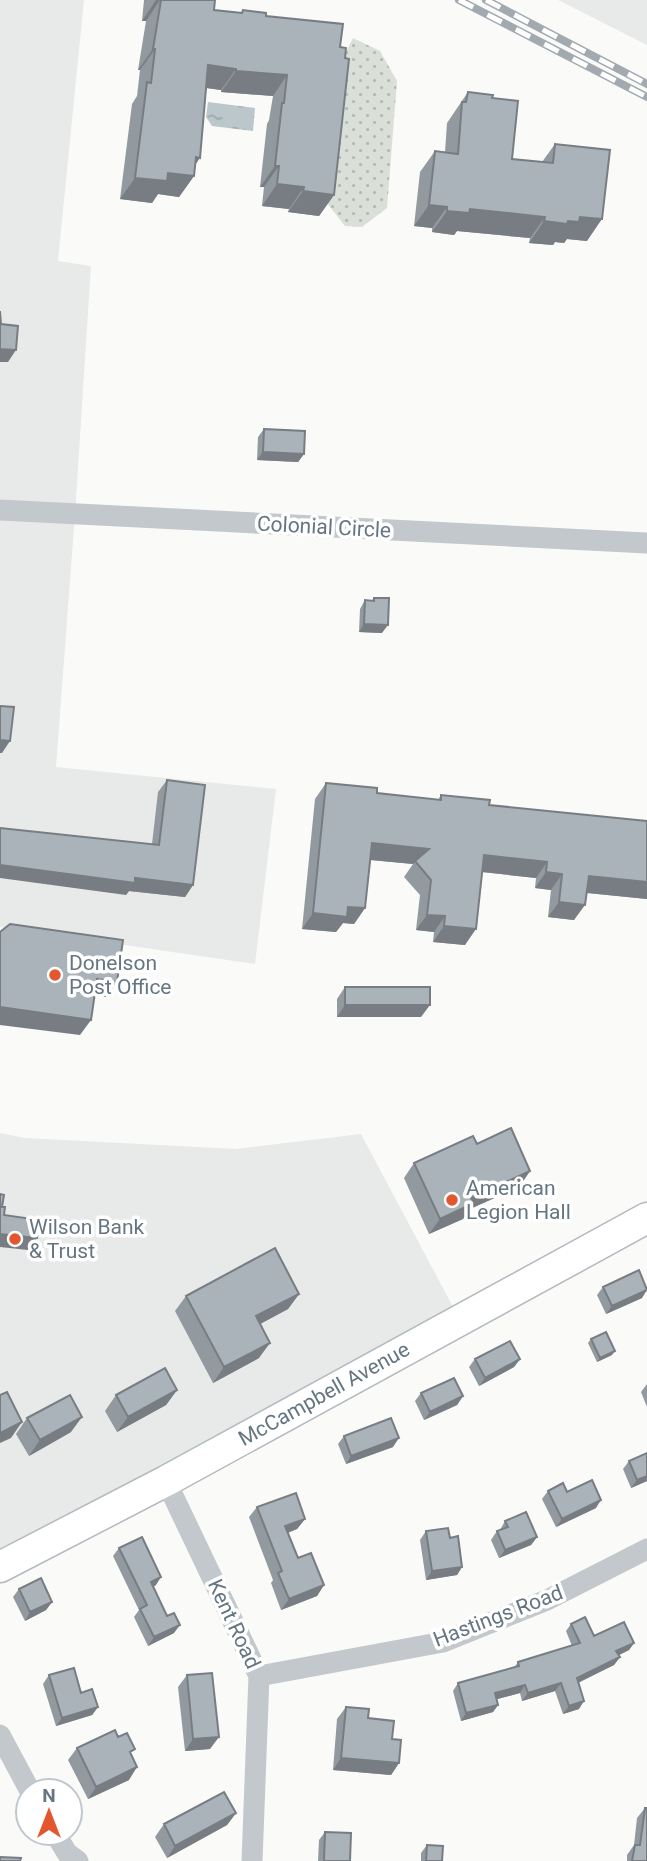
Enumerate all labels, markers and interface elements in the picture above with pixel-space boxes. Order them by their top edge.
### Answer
street label: Colonial Circle [256,512,392,542]
place label: Donelson Post Office [69,951,172,999]
marker: Donelson Post Office [47,967,63,983]
place label: American Legion Hall [466,1176,571,1224]
marker: American Legion Hall [444,1192,460,1208]
place label: Wilson Bank & Trust [29,1215,145,1263]
marker: Wilson Bank & Trust [7,1231,23,1247]
street label: McCampbell Avenue [234,1337,414,1451]
street label: Kent Road [203,1575,265,1673]
street label: Hastings Road [430,1580,566,1652]
north arrow [14,1777,84,1847]
text: N [42,1784,56,1807]

